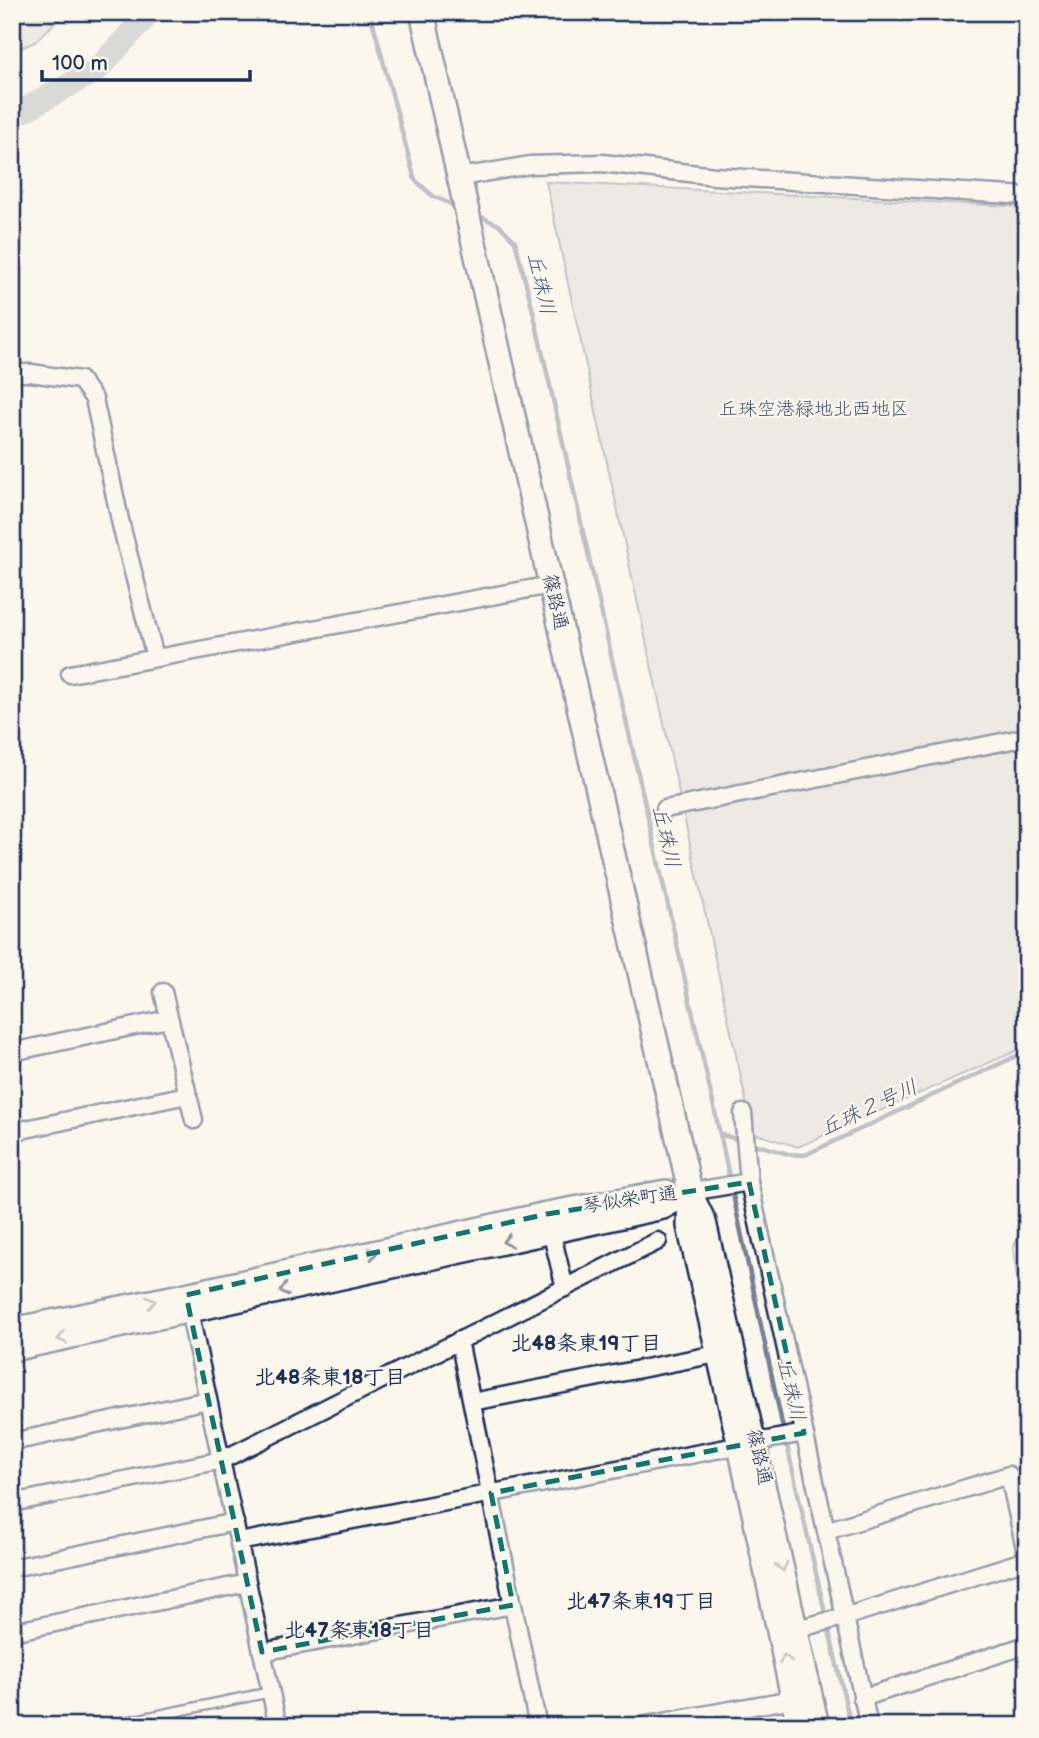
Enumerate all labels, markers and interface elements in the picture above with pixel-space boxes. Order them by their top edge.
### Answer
scale bar [42,38,250,82]
text: 100 m [52,51,108,76]
water label: 丘珠川 [522,250,560,318]
park label: 丘珠空港緑地北西地区 [719,398,909,421]
street label: 篠路通 [537,572,573,632]
water label: 丘珠川 [647,803,685,871]
water label: 丘珠２号川 [816,1074,922,1142]
street label: 琴似栄町通 [581,1182,679,1218]
one-way arrow [501,1233,513,1248]
one-way arrow [367,1246,379,1261]
one-way arrow [278,1282,290,1296]
one-way arrow [145,1295,157,1310]
one-way arrow [56,1330,68,1345]
district label: 北48条東19丁目 [510,1331,662,1356]
water label: 丘珠川 [772,1356,810,1424]
district label: 北48条東18丁目 [254,1365,406,1390]
street label: 篠路通 [741,1427,777,1487]
one-way arrow [774,1561,789,1573]
district label: 北47条東19丁目 [566,1589,716,1614]
district label: 北47条東18丁目 [284,1618,434,1643]
one-way arrow [778,1653,793,1665]

